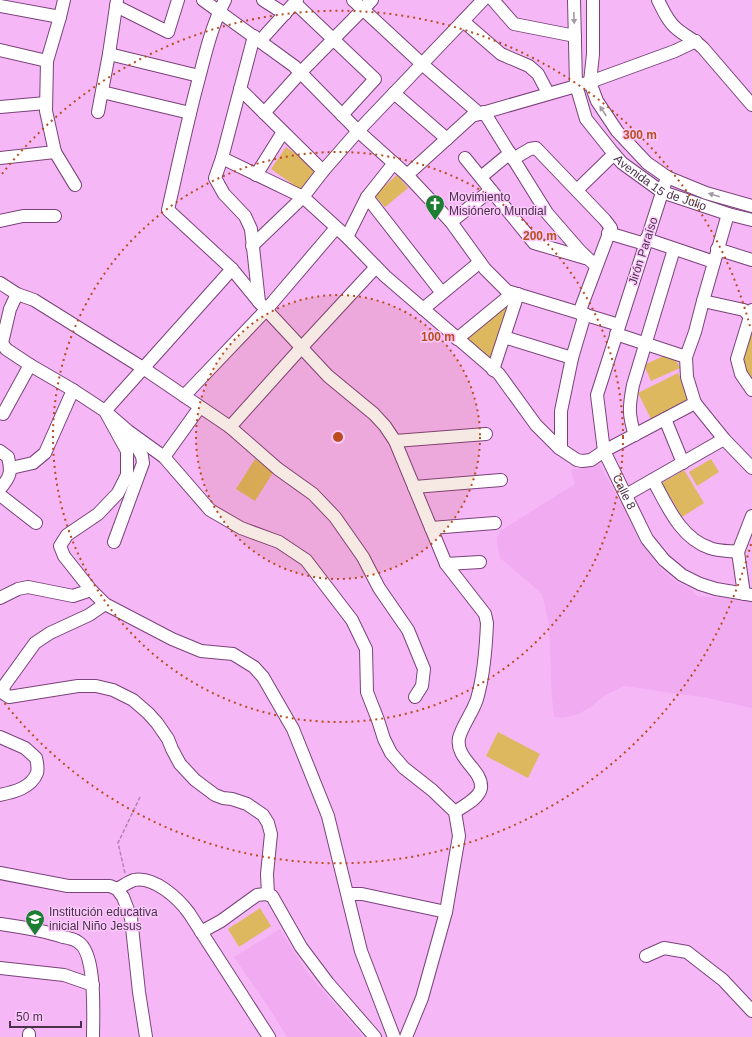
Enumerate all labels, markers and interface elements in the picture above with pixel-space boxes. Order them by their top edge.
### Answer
one-way arrow [571,12,578,24]
one-way arrow [599,106,607,116]
text: 300 m [623,128,657,142]
street label: Avenida 15 de Julio [611,152,709,213]
place label: Movimiento Misiónero Mundial [449,190,546,218]
one-way arrow [708,192,720,198]
church icon: Movimiento Misiónero Mundial [424,193,446,221]
street label: Jirón Paraíso [625,215,661,287]
text: 200 m [523,229,557,243]
text: 100 m [421,330,455,344]
centre of rings [331,430,345,444]
street label: Calle 8 [610,472,639,512]
place label: Institución educativa inicial Niño Jesus [49,905,158,933]
school or university icon: Institución educativa inicial Niño Jesus [24,908,46,936]
scale bar [10,1003,81,1029]
text: 50 m [16,1010,43,1024]

